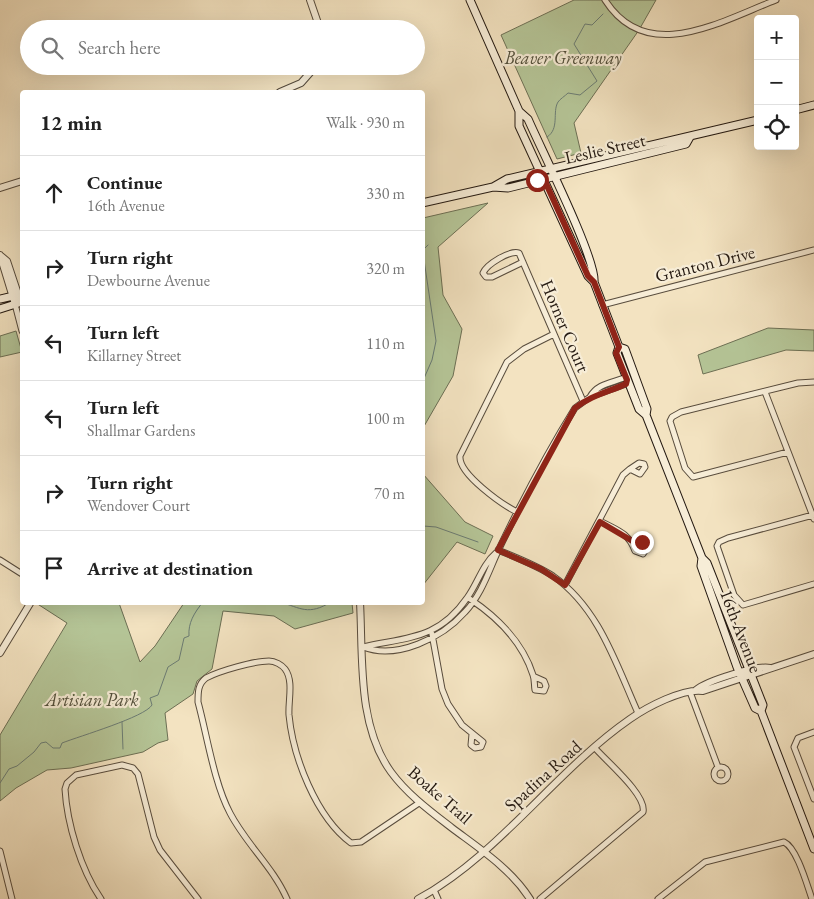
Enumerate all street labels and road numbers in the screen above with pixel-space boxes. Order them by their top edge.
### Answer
street label: Leslie Street [562,128,648,169]
street label: Granton Drive [653,240,757,287]
street label: Horner Court [536,276,595,376]
street label: 16th Avenue [715,586,768,676]
street label: Spadina Road [499,734,587,816]
street label: Boake Trail [404,761,477,829]

